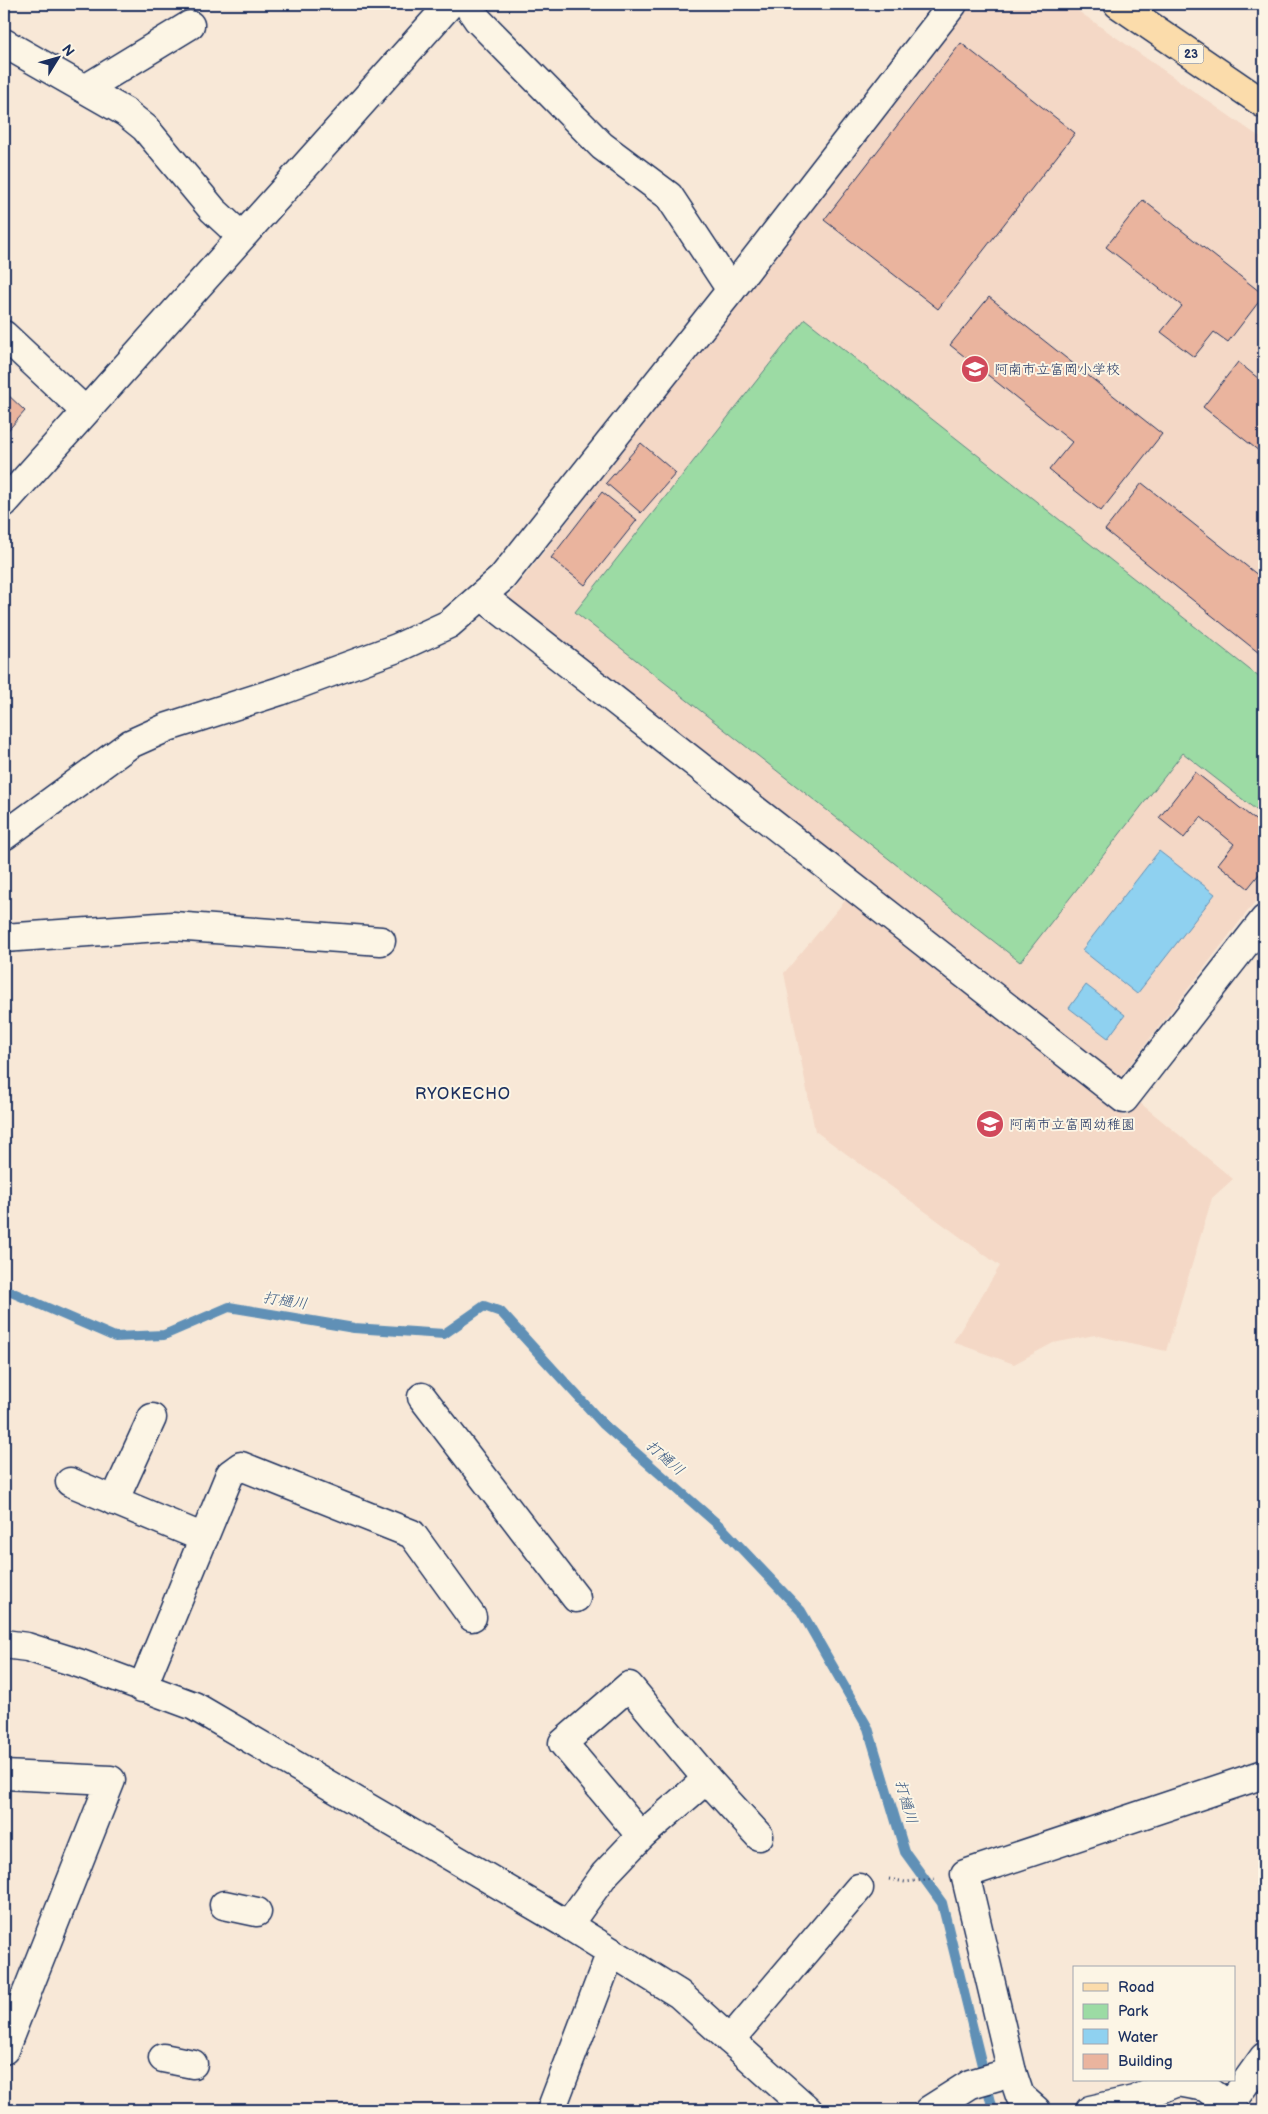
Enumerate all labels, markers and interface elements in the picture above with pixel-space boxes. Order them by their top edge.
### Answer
north arrow [32,32,82,82]
text: N [58,41,78,60]
road number: 23 [1178,44,1204,64]
school or university icon: 阿南市立富岡小学校 [960,354,990,384]
place label: 阿南市立富岡小学校 [994,361,1120,378]
district label: RYOKECHO [415,1085,511,1104]
school or university icon: 阿南市立富岡幼稚園 [975,1109,1005,1139]
place label: 阿南市立富岡幼稚園 [1009,1116,1135,1133]
water label: 打樋川 [261,1288,309,1314]
water label: 打樋川 [642,1436,688,1480]
water label: 打樋川 [891,1778,921,1826]
legend [1073,1966,1236,2082]
text: Road [1118,1978,1154,1997]
text: Park [1118,2002,1149,2021]
text: Water [1118,2028,1158,2047]
text: Building [1118,2052,1173,2071]

